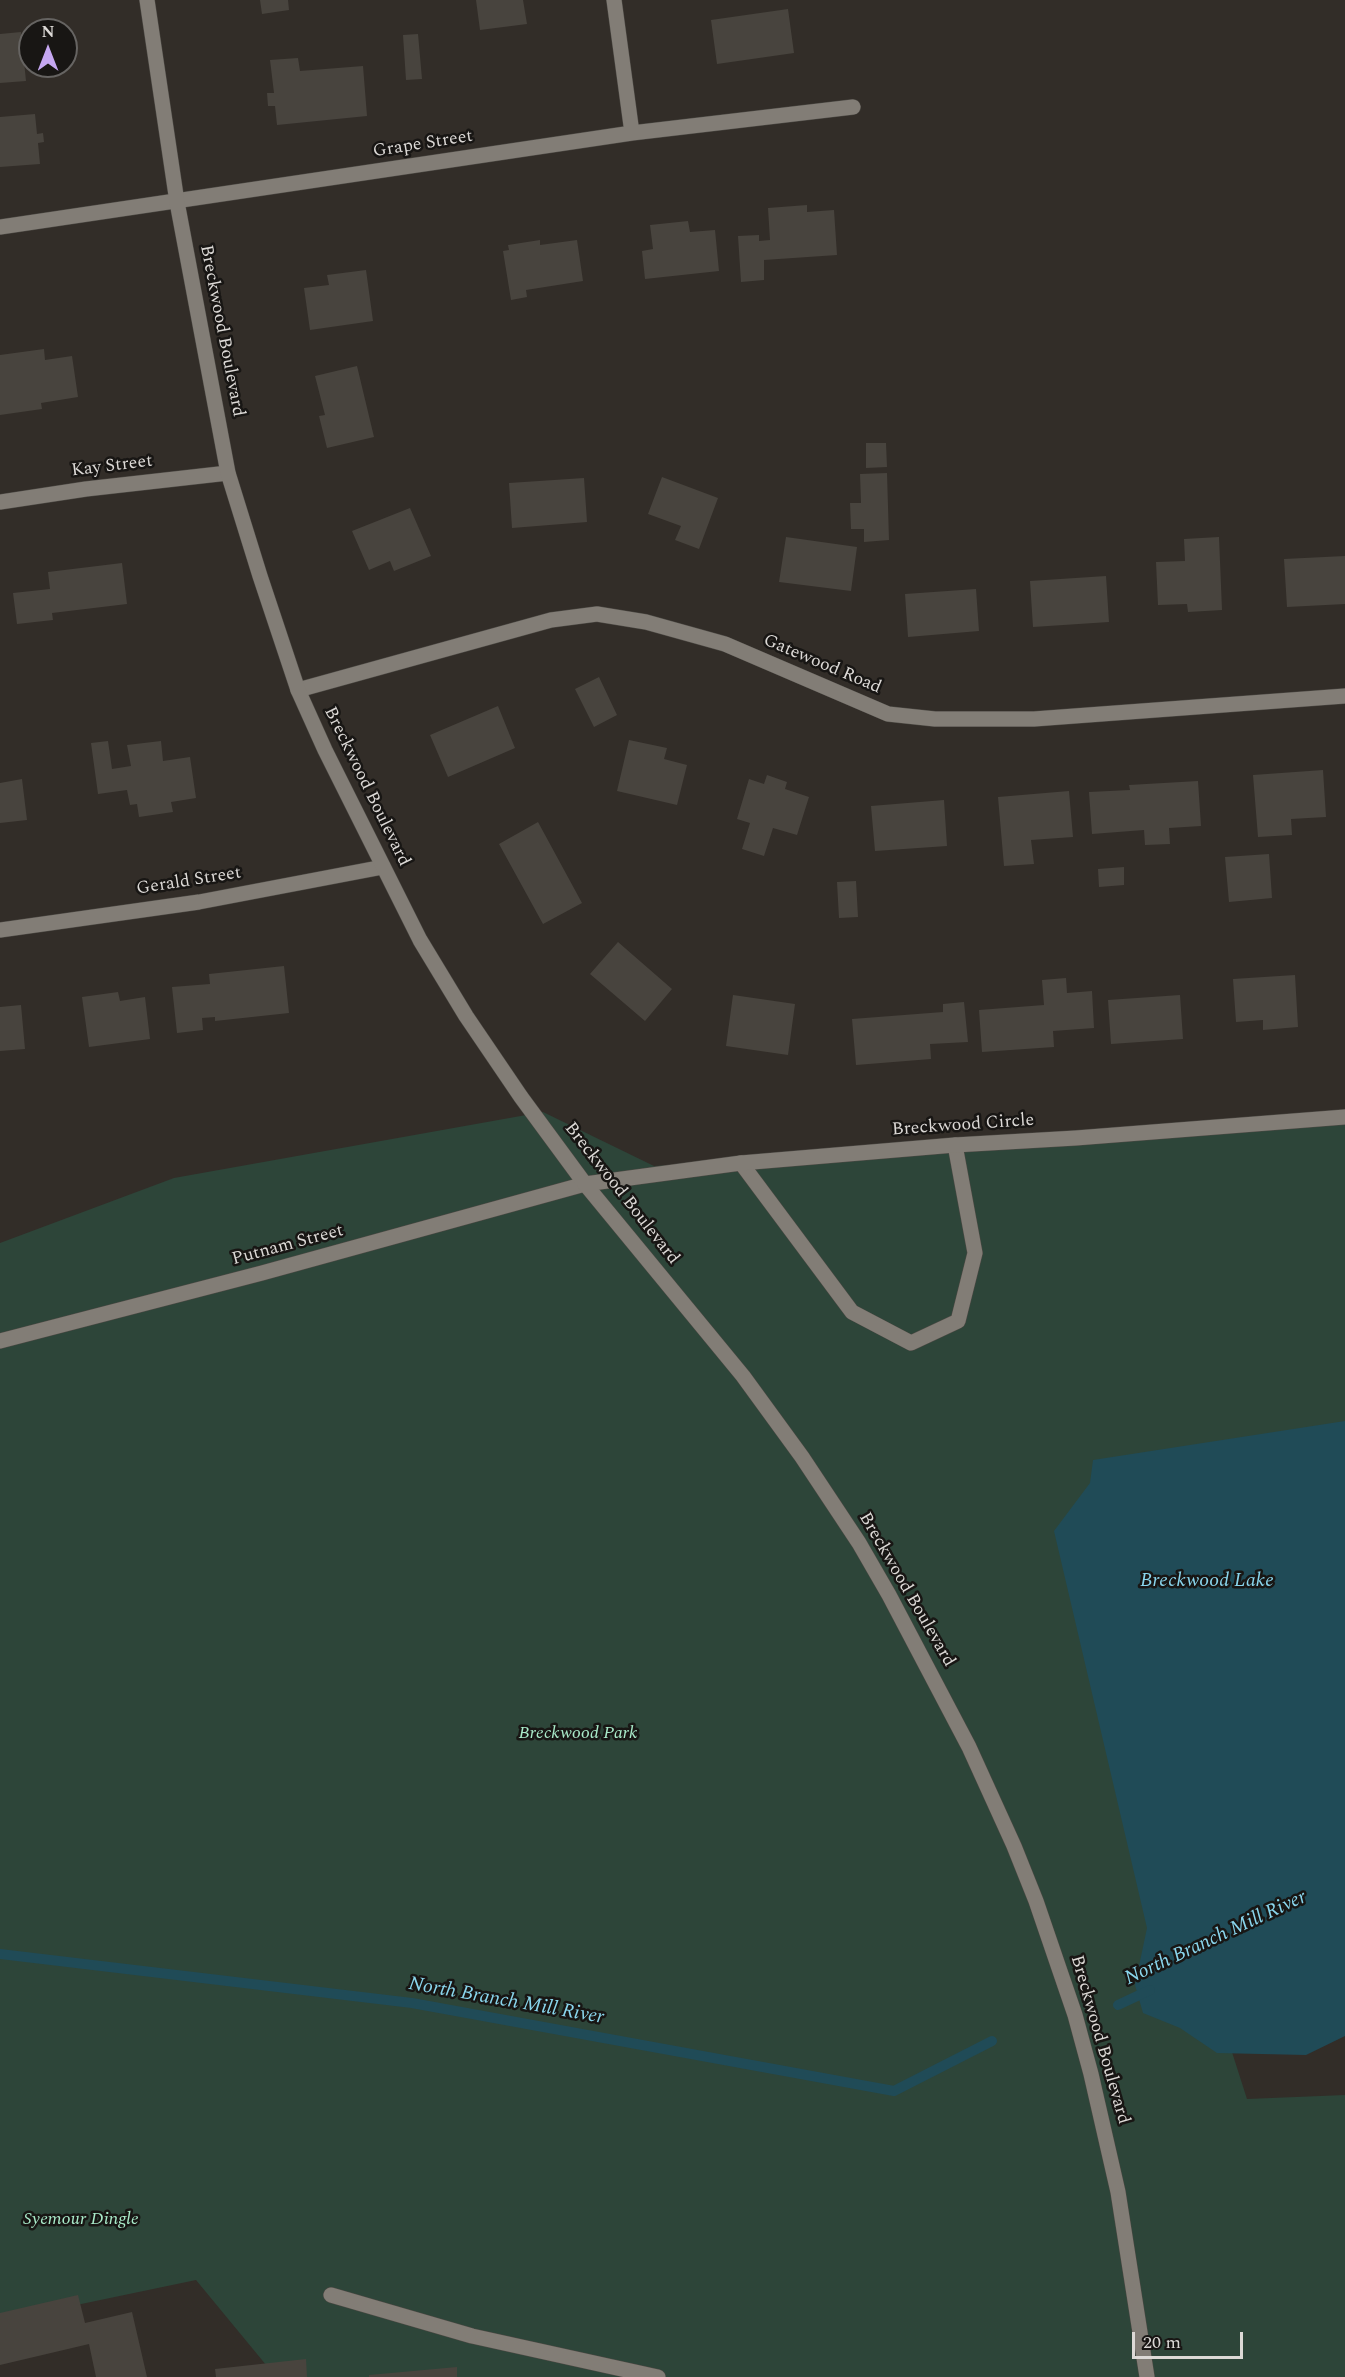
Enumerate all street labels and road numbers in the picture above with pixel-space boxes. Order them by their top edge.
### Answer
street label: Grape Street [372,126,474,164]
street label: Breckwood Boulevard [194,243,248,419]
street label: Kay Street [70,451,154,483]
street label: Gatewood Road [760,630,884,700]
street label: Breckwood Boulevard [318,704,414,870]
street label: Gerald Street [135,863,243,901]
street label: Breckwood Circle [891,1110,1035,1142]
street label: Breckwood Boulevard [559,1119,683,1269]
street label: Putnam Street [230,1221,346,1271]
street label: Breckwood Boulevard [853,1509,959,1671]
street label: Breckwood Boulevard [1065,1953,1133,2127]

